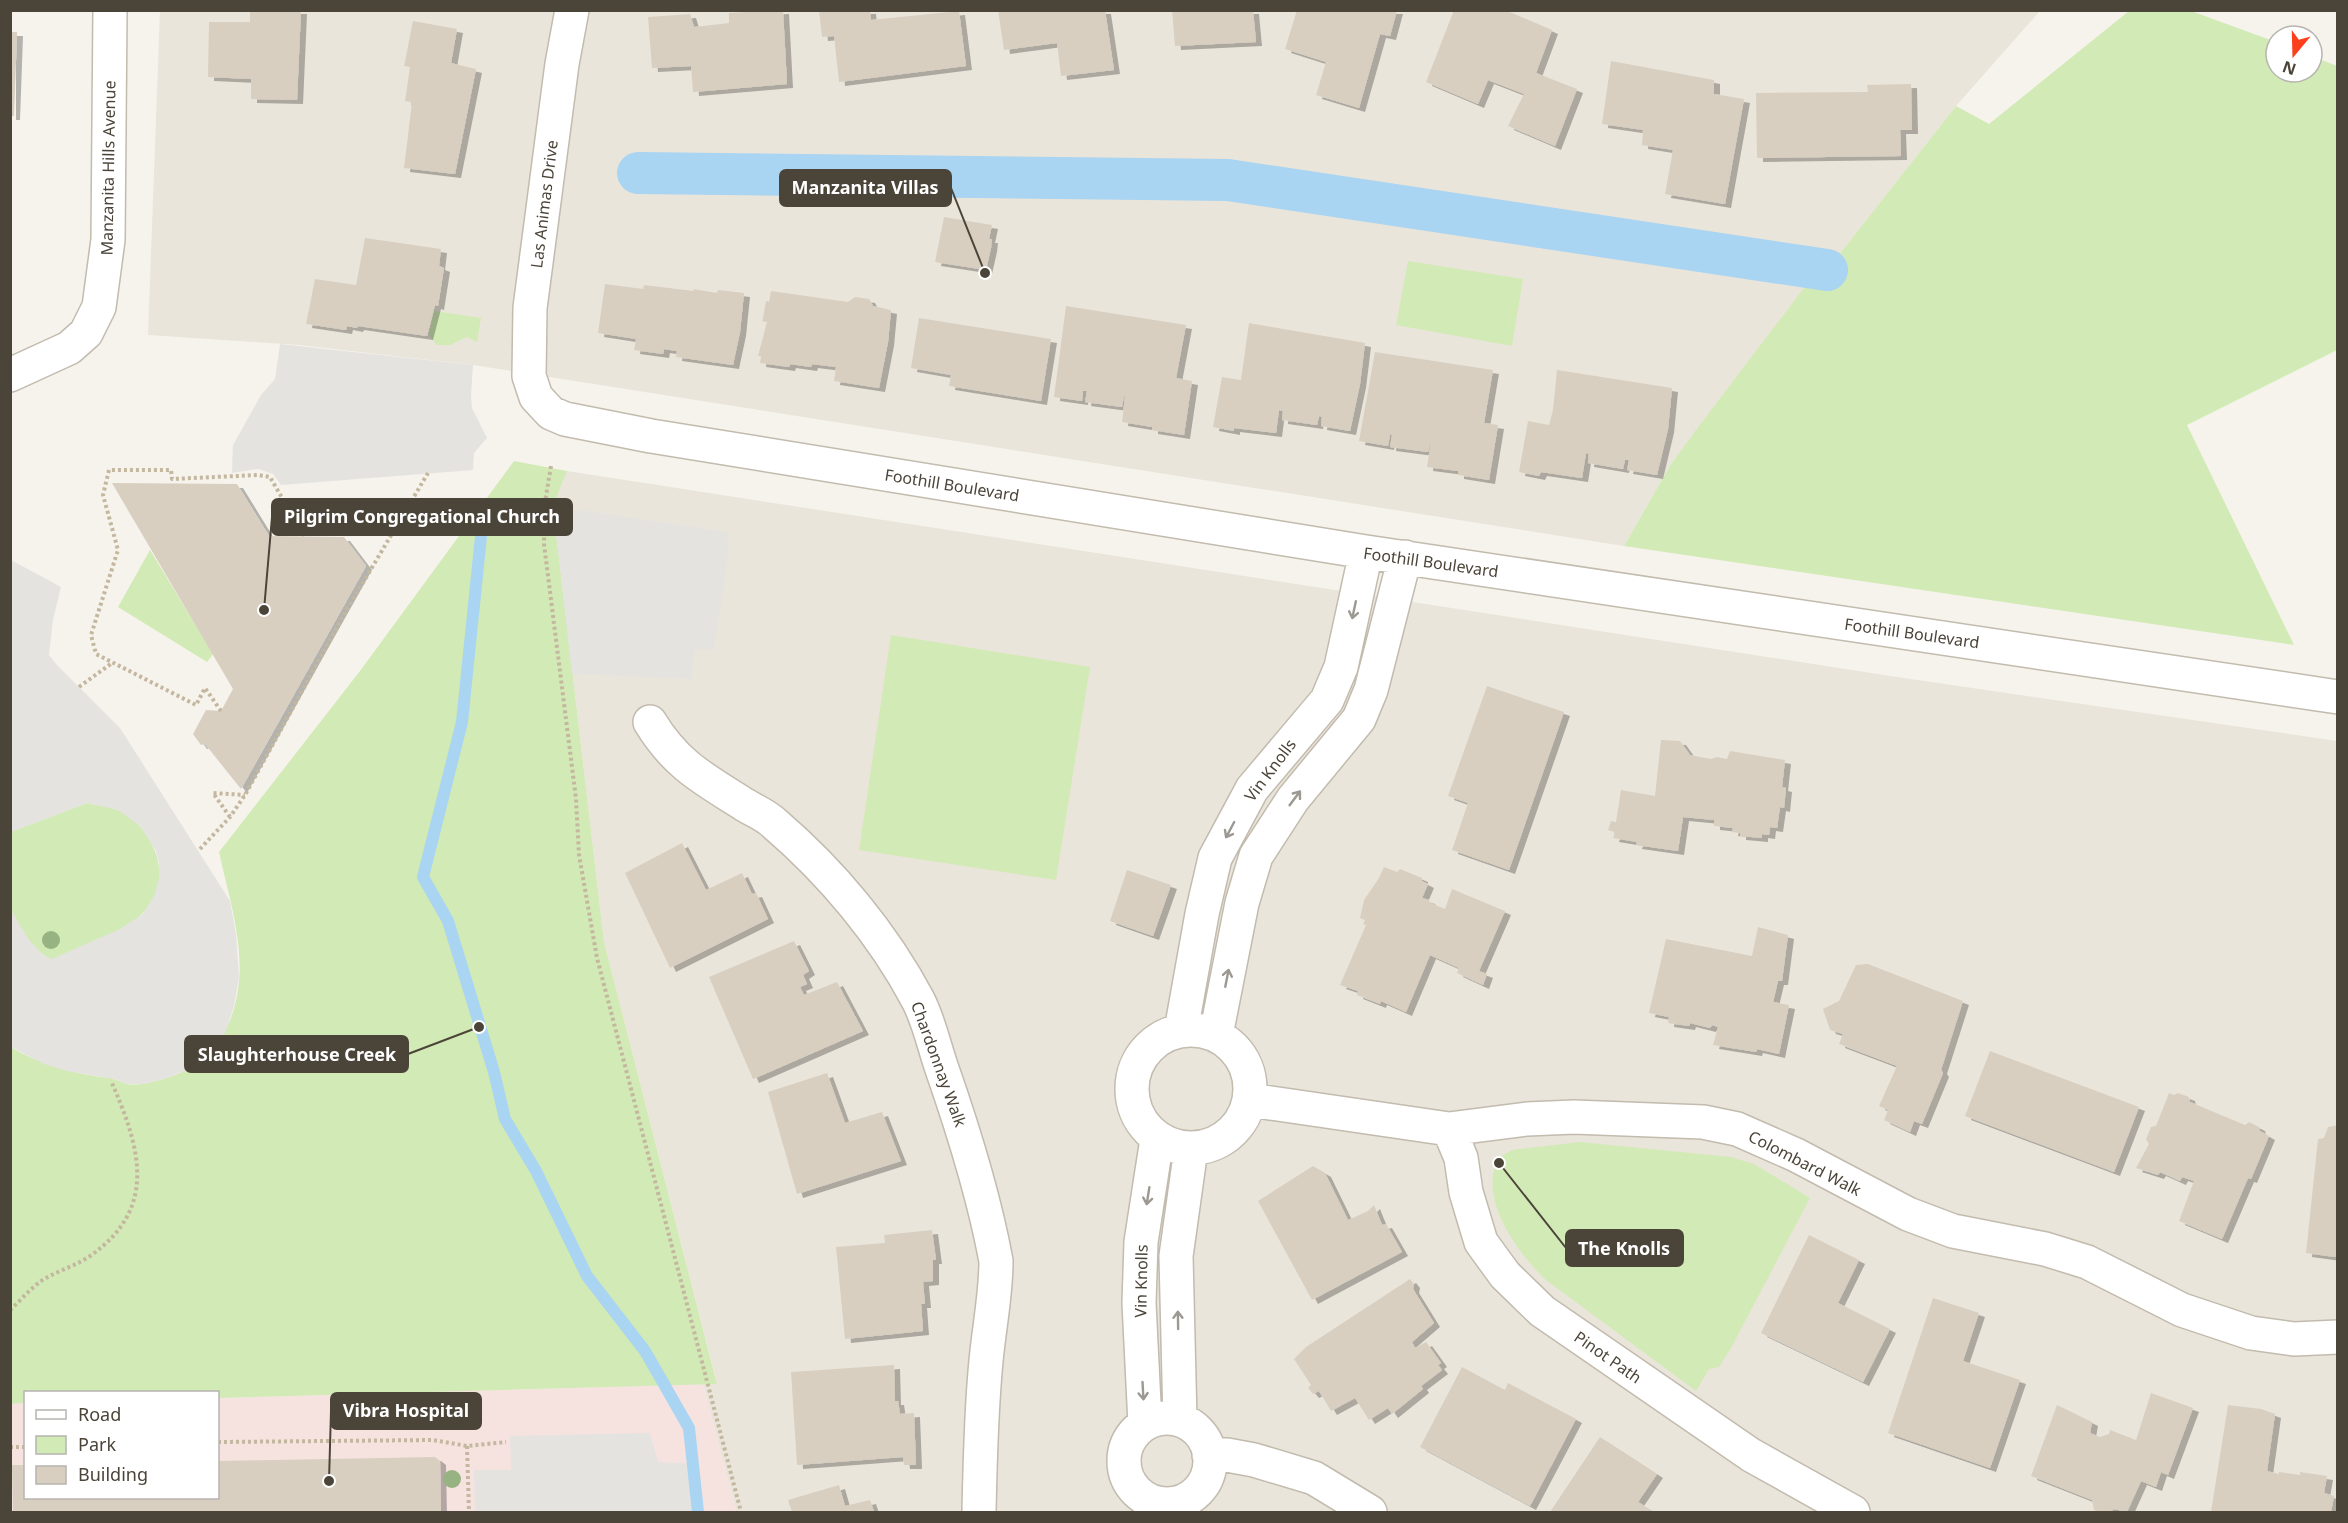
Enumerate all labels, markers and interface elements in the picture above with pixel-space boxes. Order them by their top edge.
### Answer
north arrow [2264,24,2324,84]
text: N [2279,56,2299,81]
street label: Manzanita Hills Avenue [95,80,121,256]
street label: Las Animas Drive [525,139,563,269]
callout: Manzanita Villas [780,170,951,206]
text: Manzanita Villas [791,175,939,199]
street label: Foothill Boulevard [883,464,1021,506]
callout: Pilgrim Congregational Church [272,499,572,535]
text: Pilgrim Congregational Church [284,504,560,528]
street label: Foothill Boulevard [1362,542,1500,582]
one-way arrow [1348,599,1359,619]
street label: Foothill Boulevard [1843,613,1981,653]
street label: Vin Knolls [1239,734,1301,806]
one-way arrow [1288,790,1301,806]
one-way arrow [1224,821,1235,839]
one-way arrow [1222,968,1233,988]
street label: Chardonnay Walk [906,998,972,1130]
callout: Slaughterhouse Creek [185,1036,408,1072]
text: Slaughterhouse Creek [198,1042,397,1066]
street label: Colombard Walk [1745,1125,1866,1201]
one-way arrow [1142,1186,1153,1206]
callout: The Knolls [1566,1230,1683,1266]
text: The Knolls [1578,1236,1670,1260]
street label: Vin Knolls [1129,1244,1153,1318]
one-way arrow [1172,1310,1184,1330]
street label: Pinot Path [1570,1326,1646,1388]
one-way arrow [1138,1380,1149,1400]
legend [24,1391,219,1499]
callout: Vibra Hospital [331,1393,481,1429]
text: Vibra Hospital [343,1398,469,1422]
text: Road [78,1402,121,1426]
text: Park [78,1432,116,1456]
text: Building [78,1462,148,1486]

